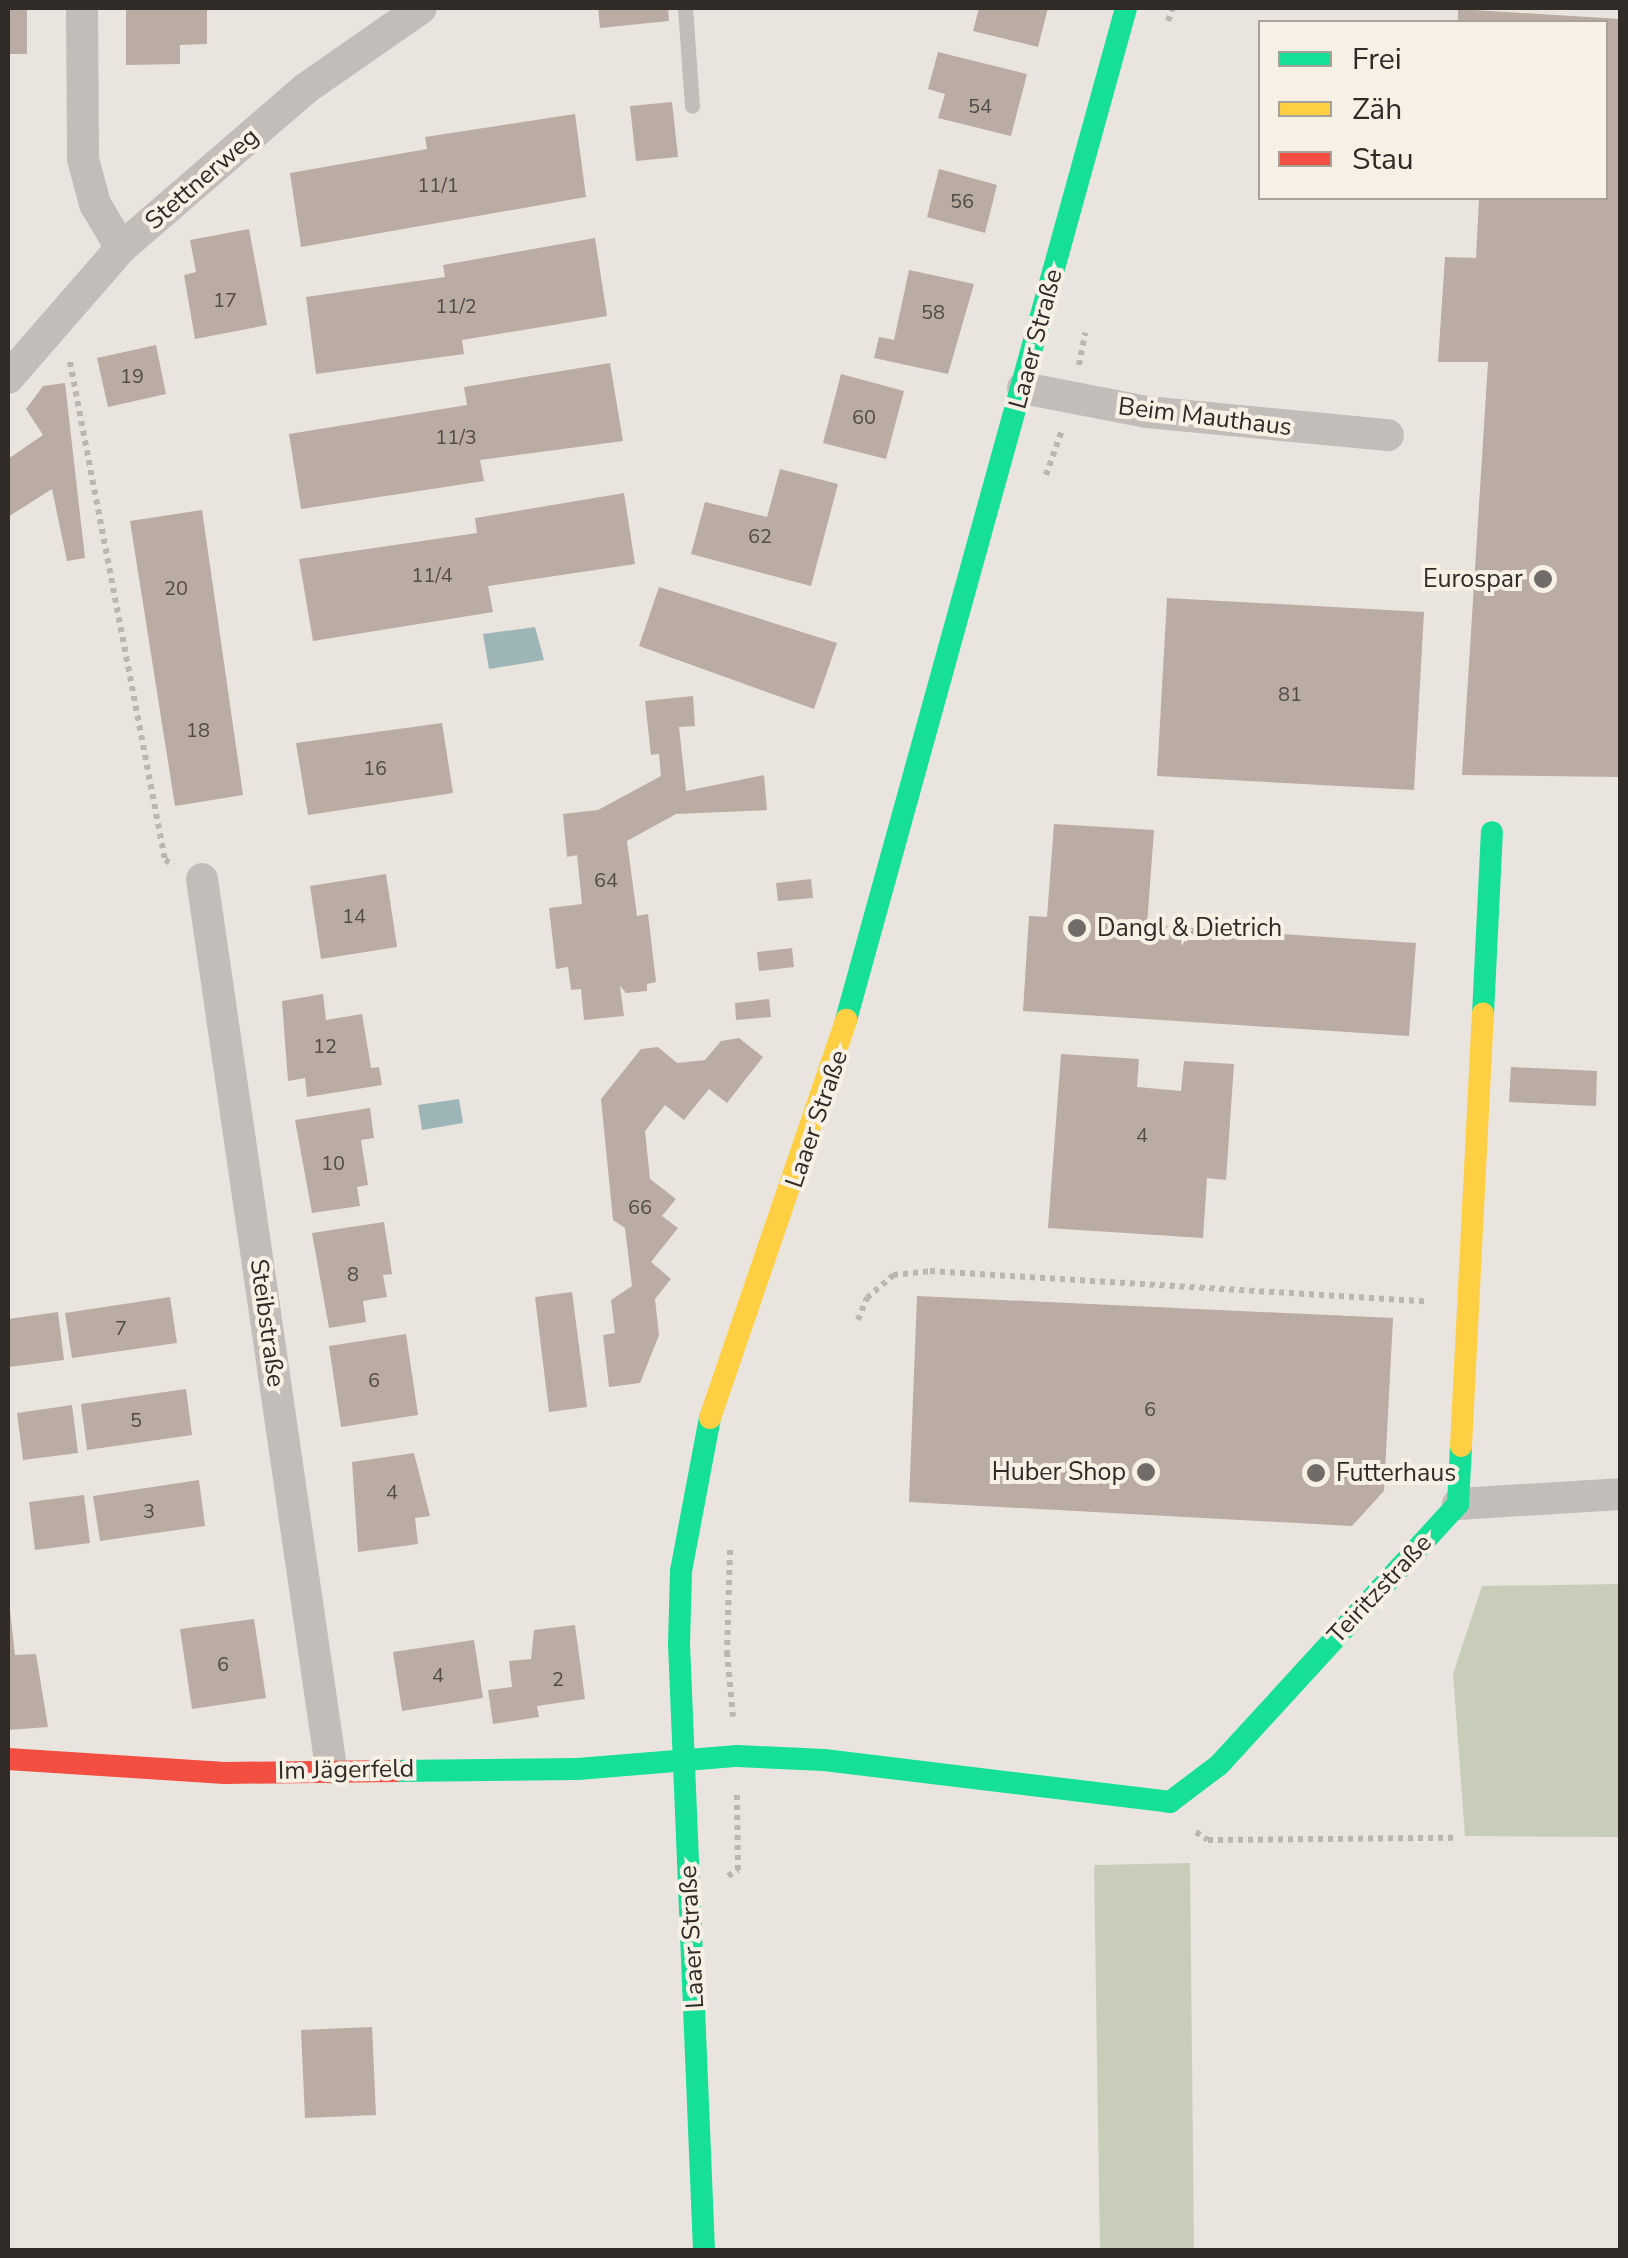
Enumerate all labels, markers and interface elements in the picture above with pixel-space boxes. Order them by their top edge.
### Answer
legend [1258,20,1608,200]
text: Frei [1352,39,1402,80]
text: Zäh [1352,89,1402,130]
house number: 54 [968,94,992,118]
street label: Stettnerweg [139,122,265,236]
text: Stau [1352,139,1414,180]
house number: 11/1 [417,173,459,197]
house number: 56 [950,189,974,213]
street label: Laaer Straße [1003,266,1069,412]
house number: 17 [213,288,237,312]
house number: 11/2 [435,294,477,318]
house number: 58 [921,300,945,324]
house number: 19 [120,364,144,388]
street label: Beim Mauthaus [1116,391,1294,443]
house number: 60 [852,405,876,429]
house number: 11/3 [435,425,477,449]
house number: 62 [748,524,772,548]
house number: 11/4 [411,563,453,587]
place label: Eurospar [1423,564,1523,594]
marker: Eurospar [1532,568,1554,590]
house number: 20 [164,576,188,600]
house number: 81 [1278,682,1302,706]
house number: 18 [186,718,210,742]
house number: 16 [363,756,387,780]
house number: 64 [594,868,618,892]
house number: 14 [342,904,366,928]
place label: Dangl & Dietrich [1097,913,1282,943]
marker: Dangl & Dietrich [1066,917,1088,939]
house number: 12 [313,1034,337,1058]
street label: Laaer Straße [779,1046,855,1192]
house number: 4 [1136,1123,1148,1147]
house number: 10 [321,1151,345,1175]
house number: 66 [628,1195,652,1219]
street label: Steibstraße [243,1257,291,1389]
house number: 8 [347,1262,359,1286]
house number: 7 [115,1316,127,1340]
house number: 6 [368,1368,380,1392]
house number: 6 [1144,1397,1156,1421]
house number: 5 [130,1408,142,1432]
place label: Huber Shop [992,1457,1126,1487]
place label: Futterhaus [1336,1458,1456,1488]
marker: Huber Shop [1135,1461,1157,1483]
marker: Futterhaus [1305,1462,1327,1484]
house number: 4 [386,1480,398,1504]
house number: 3 [143,1499,155,1523]
street label: Teiritzstraße [1322,1528,1438,1650]
house number: 6 [217,1652,229,1676]
house number: 4 [432,1663,444,1687]
house number: 2 [552,1667,564,1691]
street label: Im Jägerfeld [278,1754,414,1786]
street label: Laaer Straße [673,1865,711,2009]

